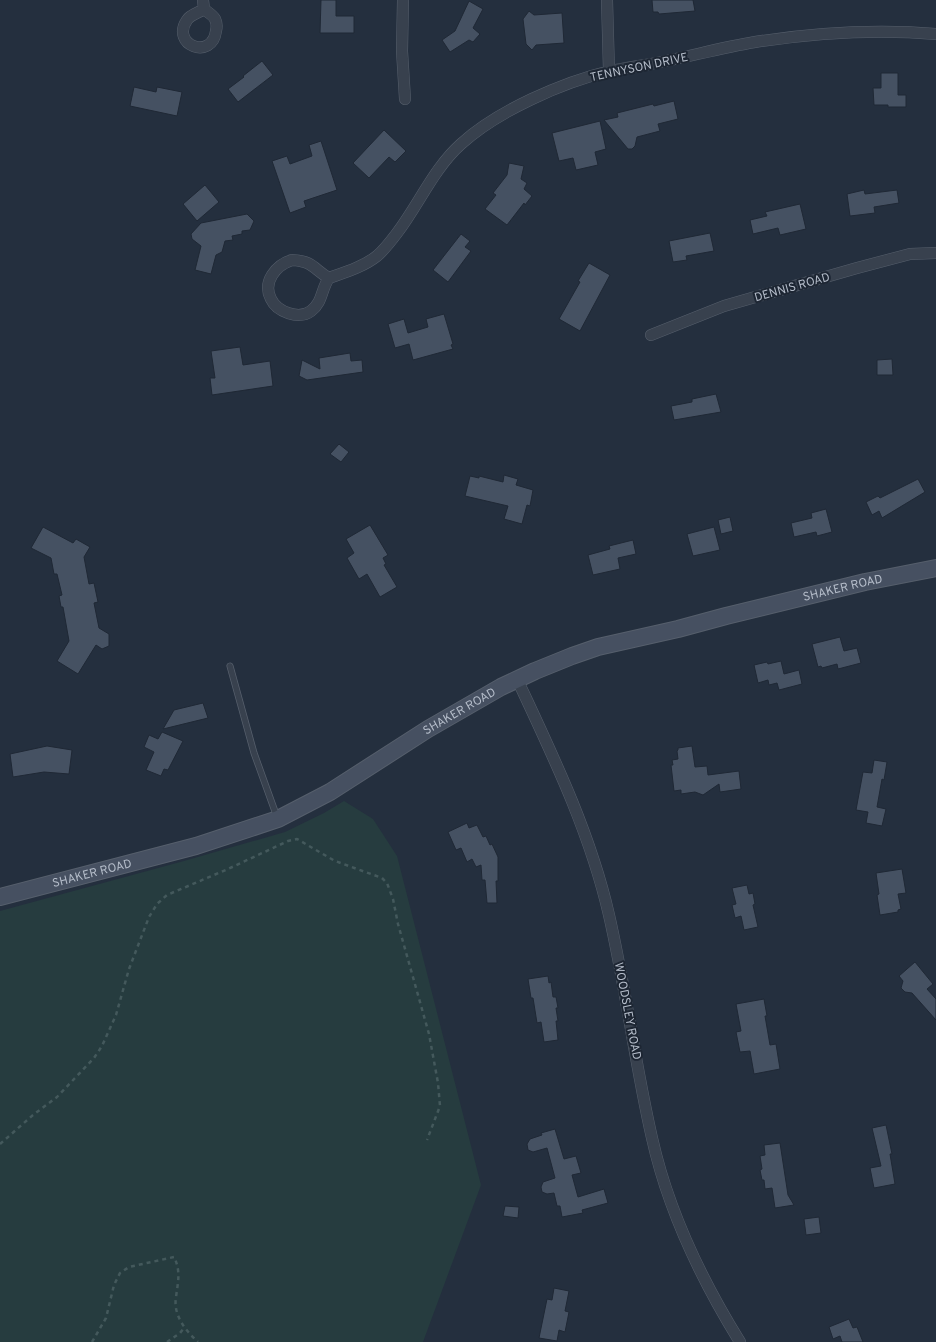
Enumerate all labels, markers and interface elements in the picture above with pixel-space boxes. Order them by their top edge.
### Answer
street label: TENNYSON DRIVE [589,50,690,86]
street label: DENNIS ROAD [753,270,832,306]
street label: SHAKER ROAD [801,572,884,606]
street label: SHAKER ROAD [420,685,499,739]
street label: SHAKER ROAD [51,856,134,892]
street label: WOODSLEY ROAD [610,961,644,1061]

